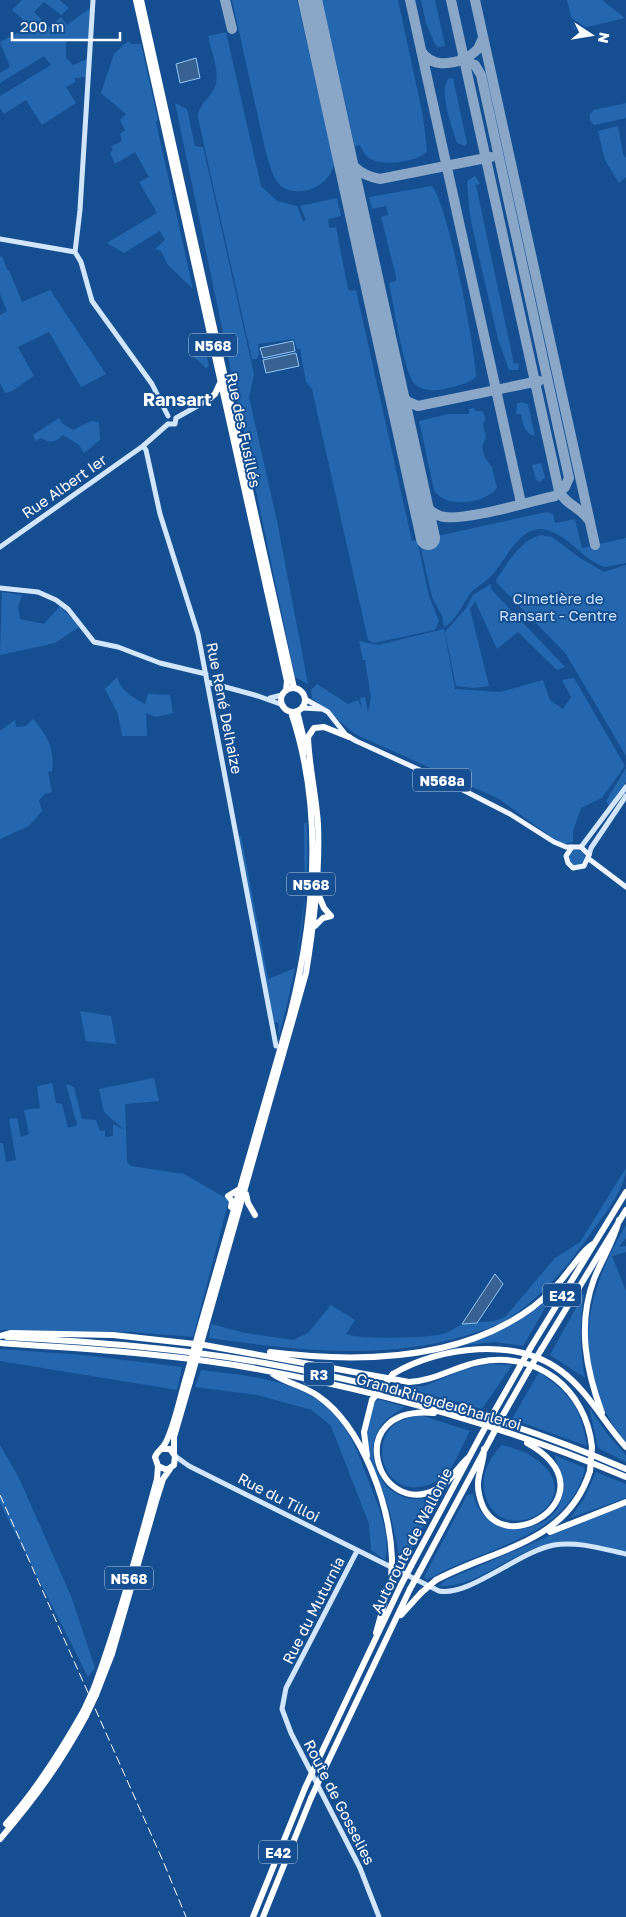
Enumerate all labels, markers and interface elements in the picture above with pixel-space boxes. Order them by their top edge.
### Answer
scale bar [12,10,120,42]
north arrow [566,10,616,60]
text: 200 m [20,17,64,35]
text: N [595,31,614,45]
road number: N568 [189,334,237,356]
street label: Rue des Fusillés [223,371,265,489]
district label: Ransart [143,388,211,410]
street label: Rue Albert Ier [18,450,110,522]
park label: Cimetière de Ransart - Centre [499,589,617,624]
street label: Rue René Delhaize [203,641,247,776]
road number: N568a [413,768,471,792]
road number: N568 [287,872,335,896]
road number: E42 [543,1284,581,1306]
road number: R3 [304,1362,334,1386]
street label: Grand Ring de Charleroi [354,1369,524,1433]
street label: Autoroute de Wallonie [367,1464,456,1616]
street label: Rue du Tilloi [235,1469,323,1525]
street label: Rue du Muturnia [278,1553,348,1667]
road number: N568 [105,1566,153,1590]
street label: Route de Gosselies [301,1736,379,1868]
road number: E42 [259,1840,297,1864]

